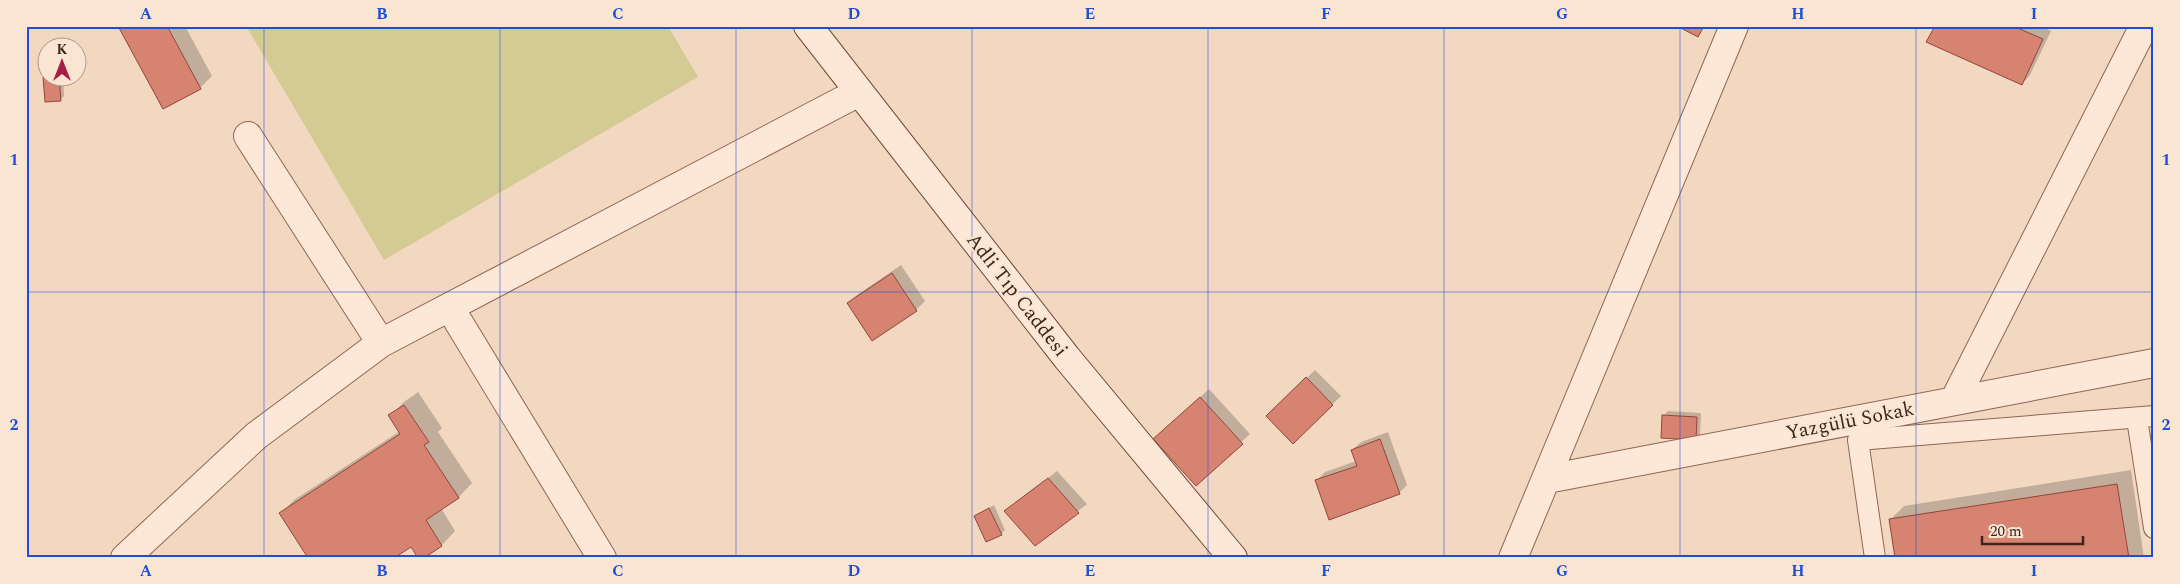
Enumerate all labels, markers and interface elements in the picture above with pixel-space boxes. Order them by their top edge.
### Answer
text: A [140,2,153,26]
text: B [376,2,388,26]
text: C [612,2,624,26]
text: D [848,2,861,26]
text: E [1085,2,1095,26]
text: F [1321,2,1331,26]
text: G [1556,2,1568,26]
text: H [1791,2,1805,26]
text: I [2031,2,2037,26]
north arrow [38,38,88,88]
text: K [57,39,68,60]
text: 1 [10,148,18,172]
text: 1 [2162,148,2170,172]
street label: Adli Tıp Caddesi [959,227,1075,363]
street label: Yazgülü Sokak [1783,394,1917,448]
text: 2 [10,413,19,437]
text: 2 [2162,413,2171,437]
scale bar [1982,514,2084,546]
text: 20 m [1990,520,2022,543]
text: A [140,559,153,583]
text: B [376,559,388,583]
text: C [612,559,624,583]
text: D [848,559,861,583]
text: E [1085,559,1095,583]
text: F [1321,559,1331,583]
text: G [1556,559,1568,583]
text: H [1791,559,1805,583]
text: I [2031,559,2037,583]

